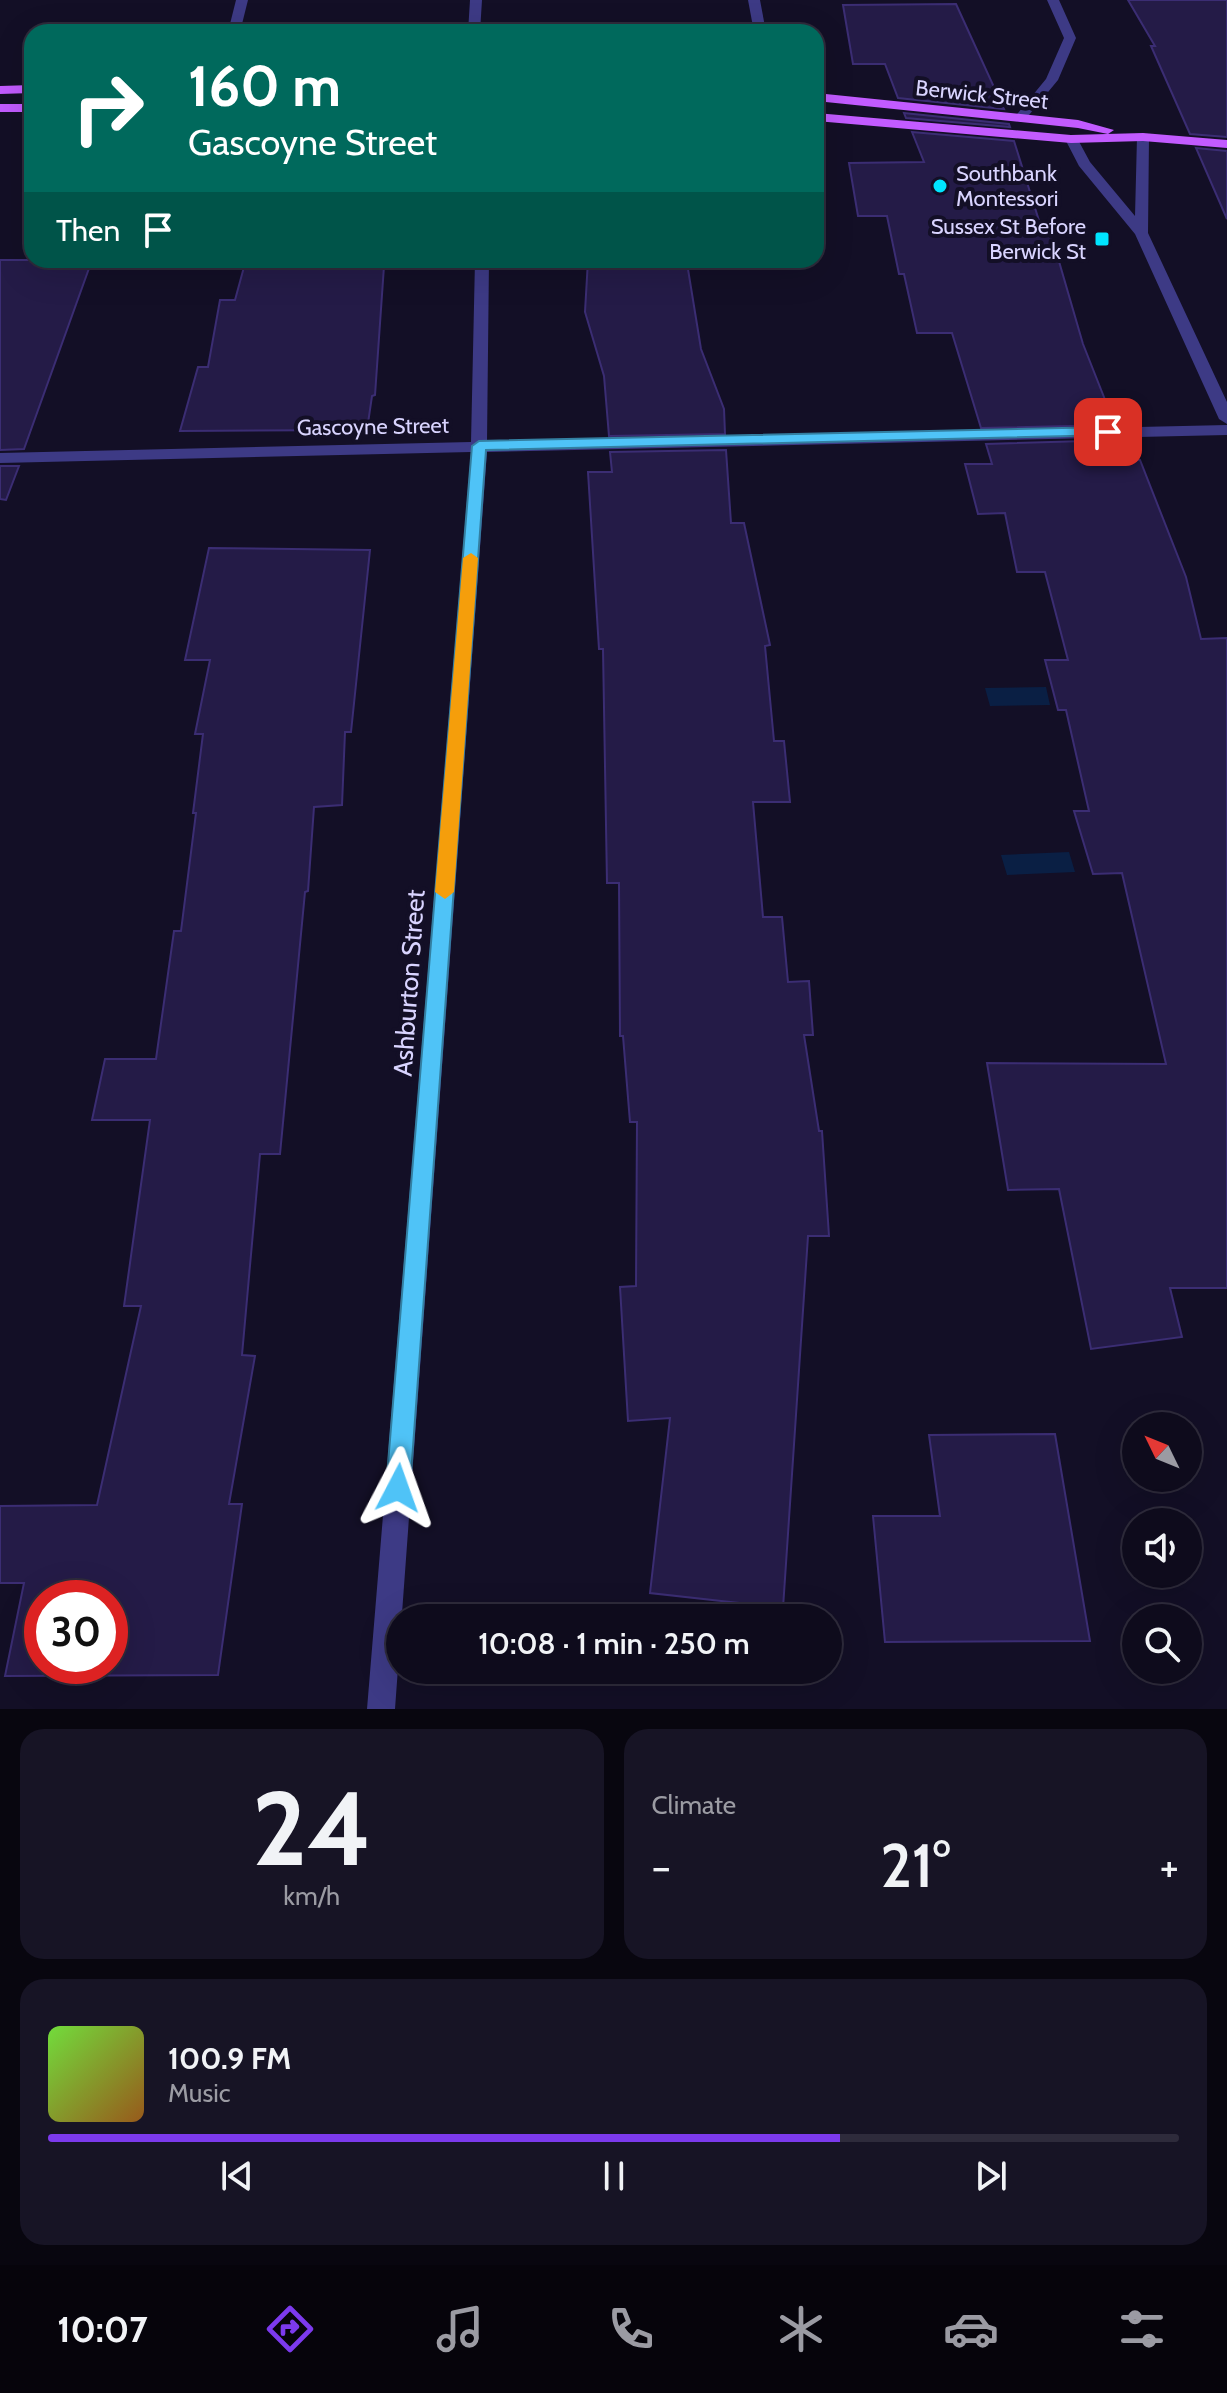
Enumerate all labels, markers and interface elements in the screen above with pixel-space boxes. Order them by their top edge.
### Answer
text: 160 m [188,52,341,120]
icon: right [56,56,160,160]
street label: Berwick Street [914,74,1050,115]
text: Gascoyne Street [188,120,437,164]
place label: Southbank Montessori [956,160,1058,212]
marker: Southbank Montessori [931,177,949,195]
icon: arrive [136,208,180,252]
text: Then [56,212,120,249]
place label: Sussex St Before Berwick St [931,213,1087,265]
marker: Sussex St Before Berwick St [1093,230,1111,248]
pin [1074,398,1142,466]
icon: arrive [1086,410,1130,454]
street label: Gascoyne Street [297,412,450,441]
street label: Ashburton Street [387,888,432,1078]
north arrow [1122,1412,1202,1492]
map controls [1122,1412,1202,1684]
position arrow [356,1446,440,1530]
button: sound [1122,1508,1202,1588]
speed limit sign: 30 [24,1580,128,1684]
button: search [1122,1604,1202,1684]
text: 10:08 · 1 min · 250 m [478,1625,750,1662]
text: 24 [252,1765,372,1891]
text: Climate [652,1789,736,1821]
text: 21° [880,1829,950,1902]
text: − [652,1840,671,1893]
text: + [1160,1840,1179,1893]
text: km/h [283,1880,340,1912]
text: 100.9 FM [168,2040,291,2077]
text: Music [168,2077,231,2109]
icon: previous [215,2154,259,2198]
icon: pause [592,2154,636,2198]
icon: next [969,2154,1013,2198]
icon: directions [262,2301,318,2357]
icon: music [432,2301,488,2357]
icon: phone [603,2301,659,2357]
icon: climate [773,2301,829,2357]
icon: car [943,2301,999,2357]
icon: filters [1114,2301,1170,2357]
text: 10:07 [57,2307,148,2351]

